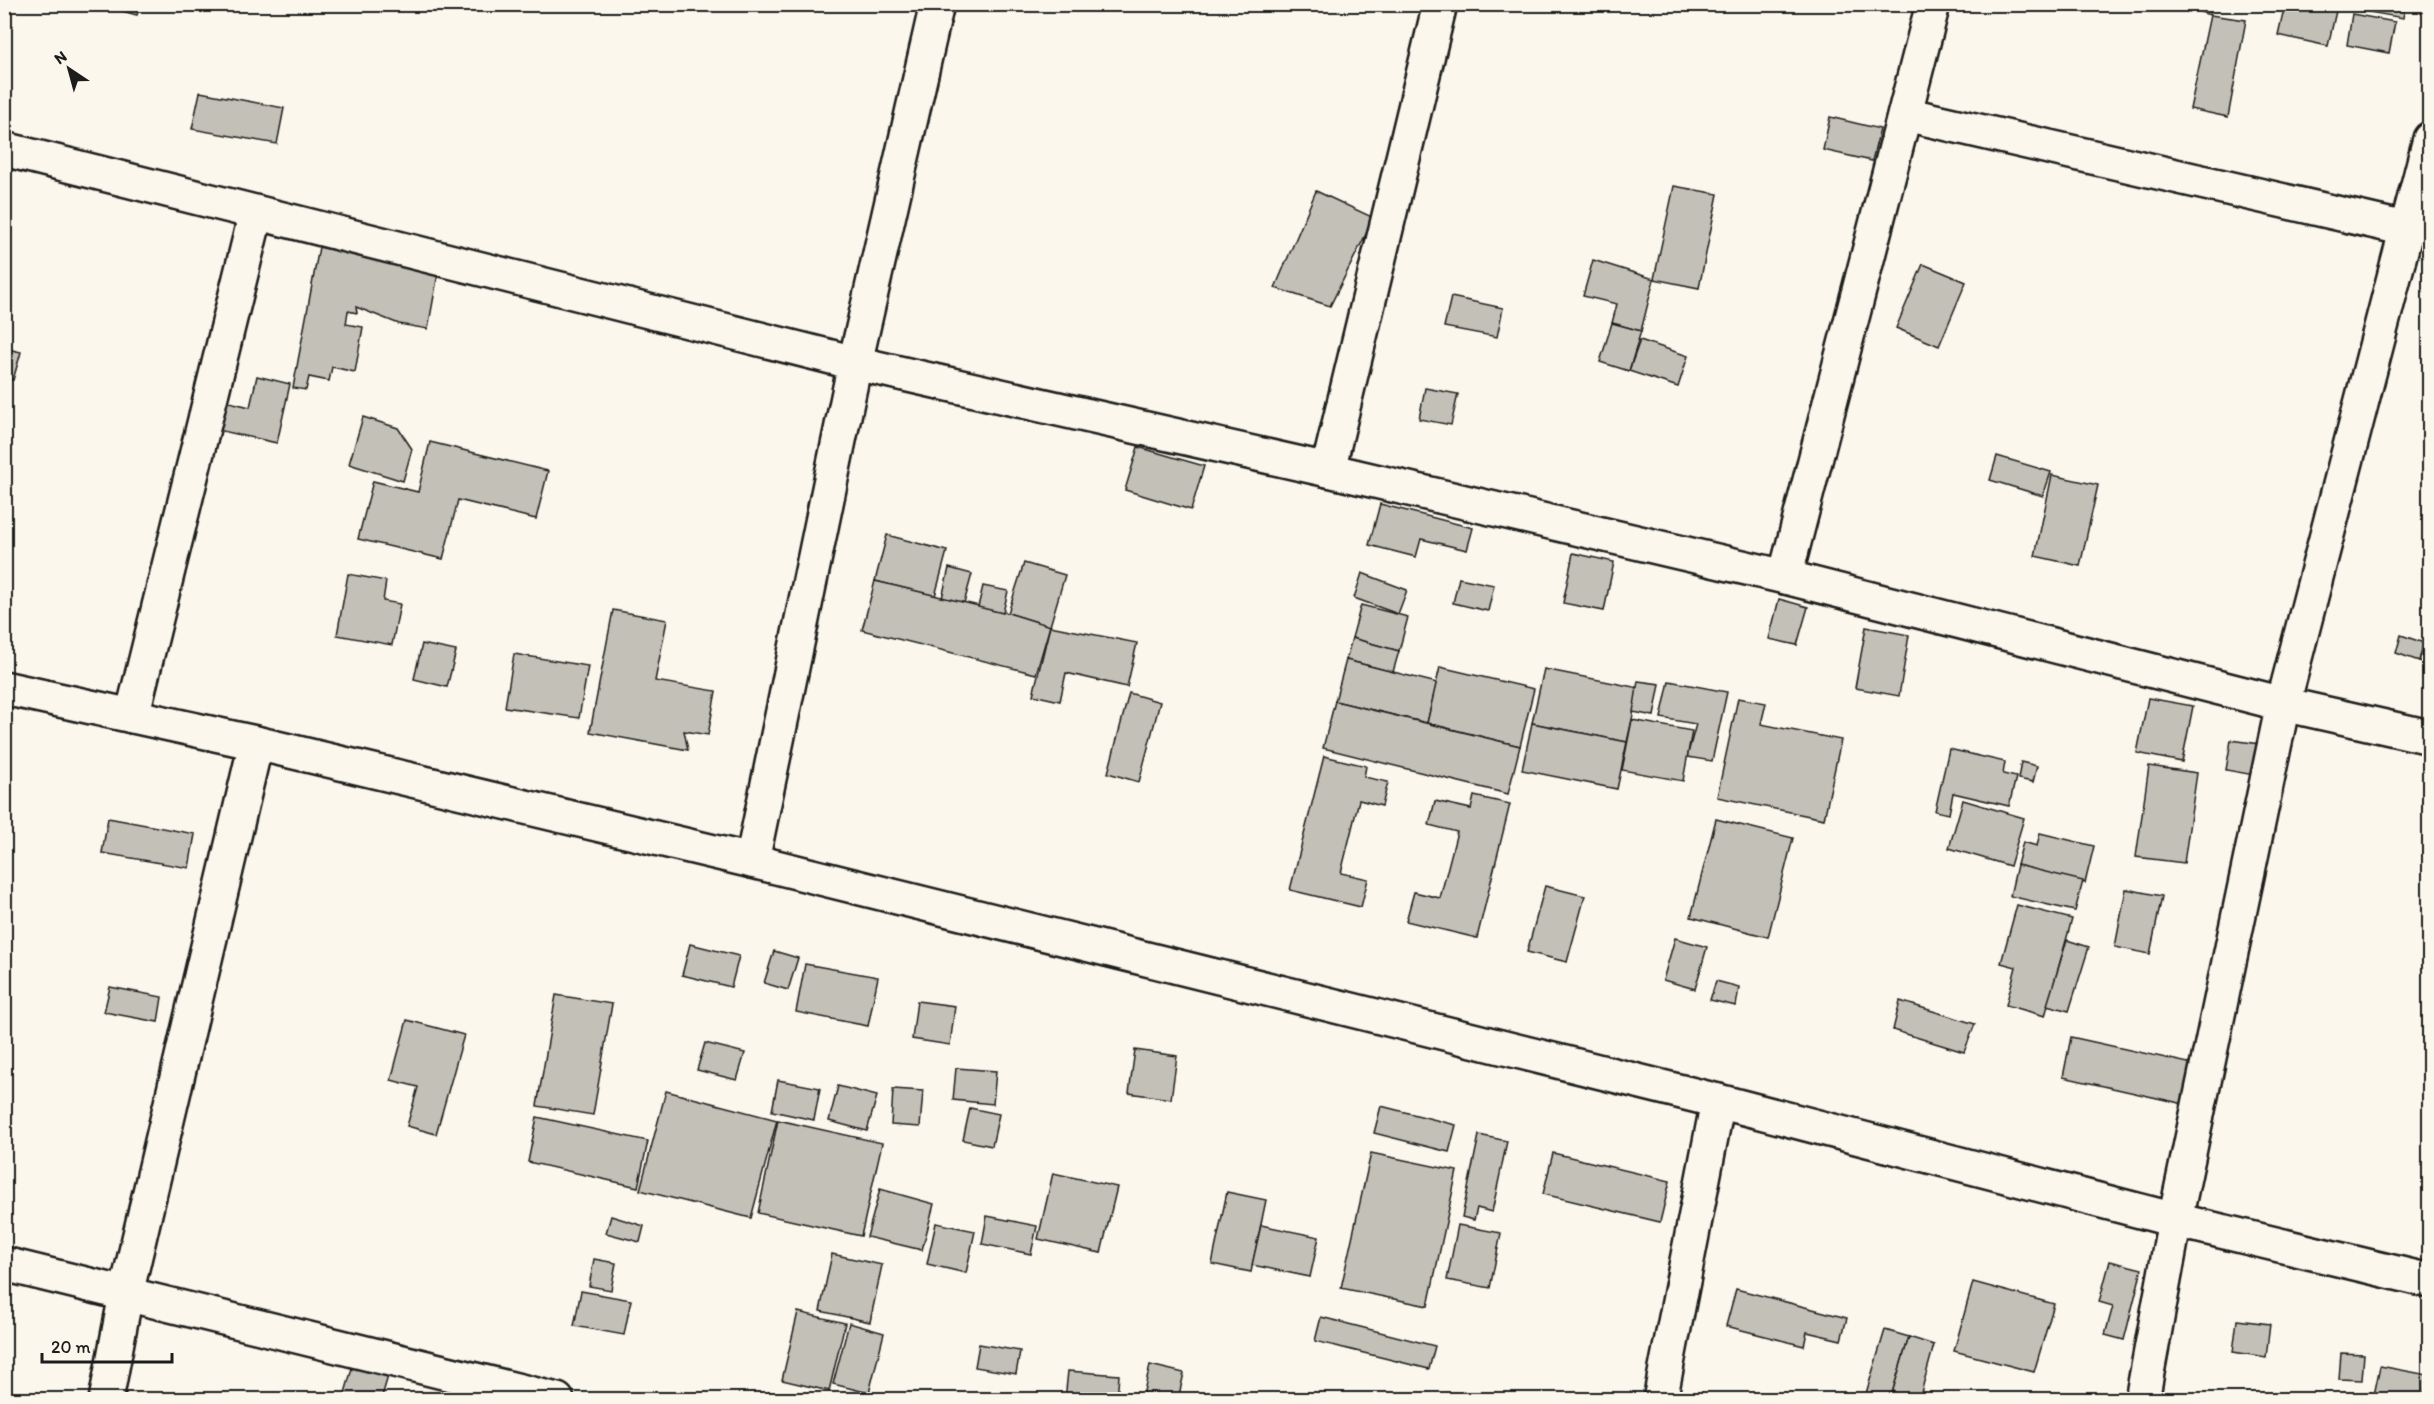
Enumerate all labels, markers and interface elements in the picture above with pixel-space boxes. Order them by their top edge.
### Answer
north arrow [39,39,99,99]
text: N [51,46,70,68]
scale bar [42,1326,172,1364]
text: 20 m [51,1336,91,1358]

